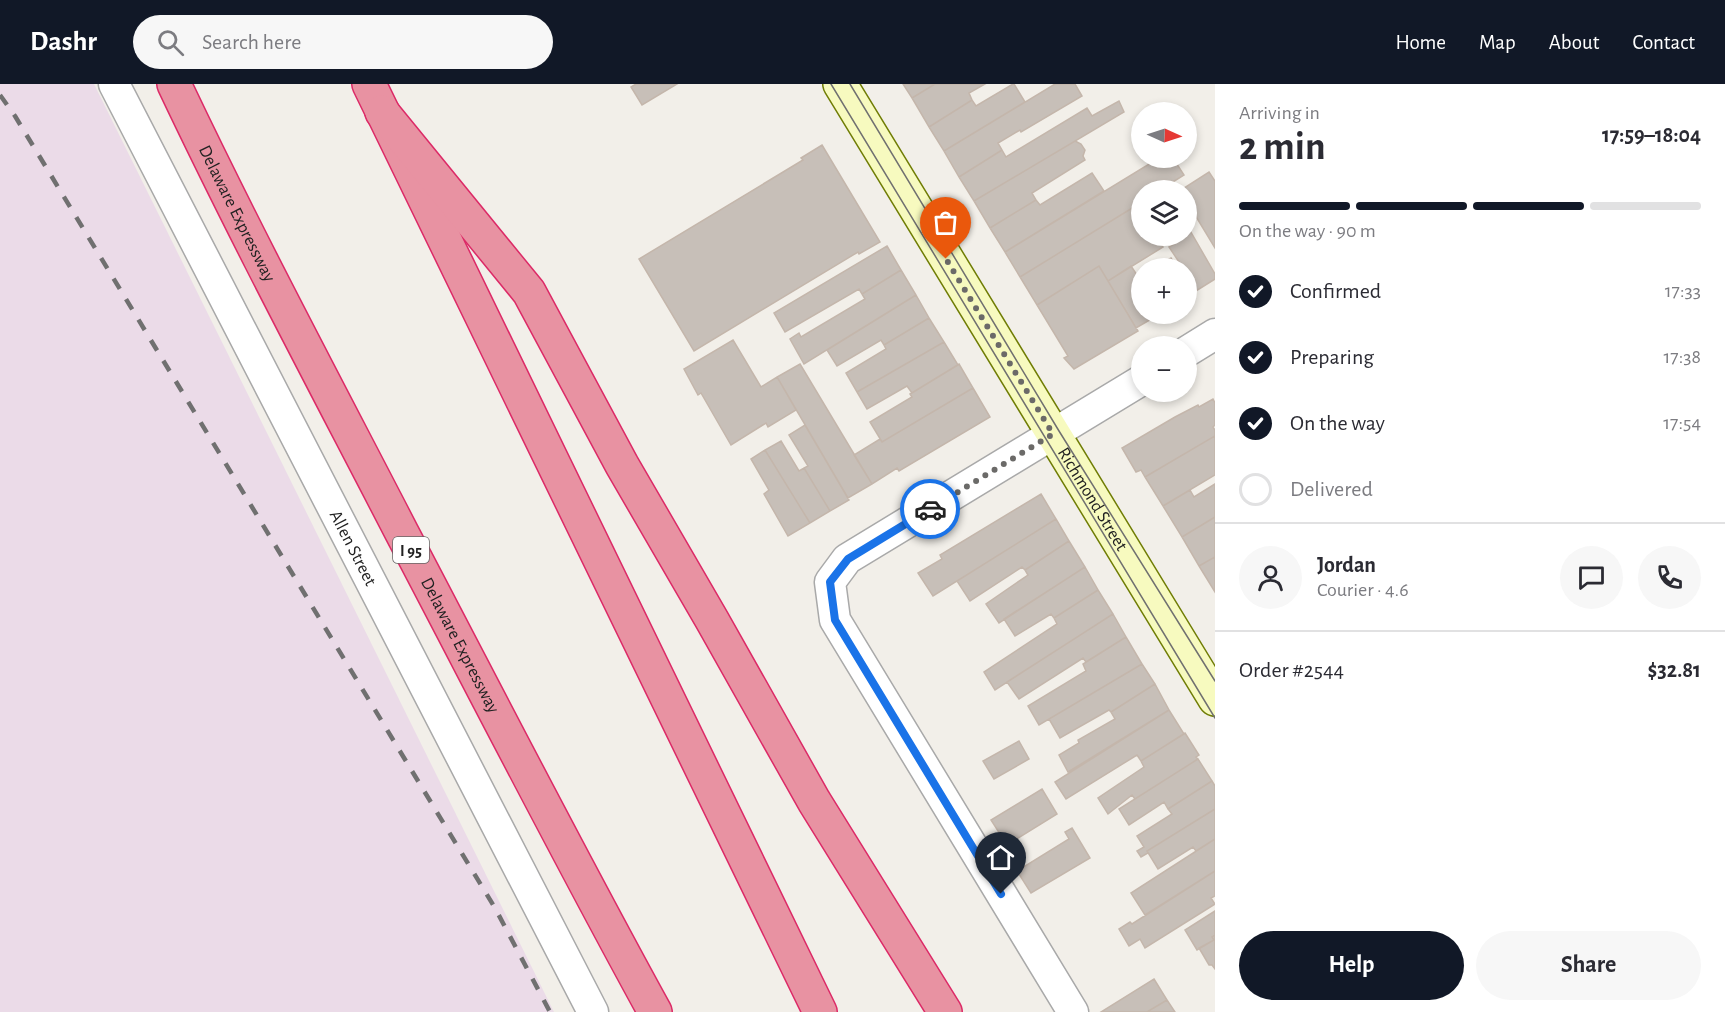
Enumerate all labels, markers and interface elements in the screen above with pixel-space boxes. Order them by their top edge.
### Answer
search box [133,15,553,69]
icon: search [154,26,187,59]
text: Dashr [30,28,97,56]
text: Search here [202,31,301,53]
text: Home [1395,32,1446,53]
text: Map [1479,32,1516,53]
text: About [1549,32,1599,53]
text: Contact [1632,32,1695,53]
north arrow [1131,102,1197,168]
map controls [1131,102,1197,402]
text: Arriving in [1239,103,1320,123]
text: 17:59–18:04 [1602,124,1701,146]
text: 2 min [1239,128,1326,167]
street label: Delaware Expressway [195,143,278,285]
button: layers [1131,180,1197,246]
pin [920,197,971,259]
icon: bag [929,206,962,239]
text: On the way · 90 m [1239,221,1376,241]
button: + [1131,258,1197,324]
icon: check [1239,275,1272,308]
text: Confirmed [1290,280,1381,302]
text: 17:33 [1665,281,1701,301]
button: − [1131,336,1197,402]
icon: check [1239,341,1272,374]
text: Preparing [1290,346,1374,368]
text: 17:38 [1663,347,1701,367]
icon: check [1239,407,1272,440]
text: On the way [1290,412,1385,434]
text: 17:54 [1663,413,1701,433]
street label: Richmond Street [1054,445,1131,555]
text: Delivered [1290,478,1373,500]
courier [900,479,960,539]
icon: car [914,493,947,526]
street label: Allen Street [326,508,380,589]
road number: I 95 [393,537,429,563]
button: person [1239,546,1302,609]
button: chat [1560,546,1623,609]
button: phone [1638,546,1701,609]
text: Jordan [1317,554,1376,576]
street label: Delaware Expressway [417,575,502,717]
text: Courier · 4.6 [1317,580,1409,600]
text: Order #2544 [1239,659,1344,681]
text: $32.81 [1647,659,1701,681]
pin [975,832,1026,894]
icon: home [984,841,1017,874]
button: Help [1239,931,1464,1000]
button: Share [1476,931,1701,1000]

